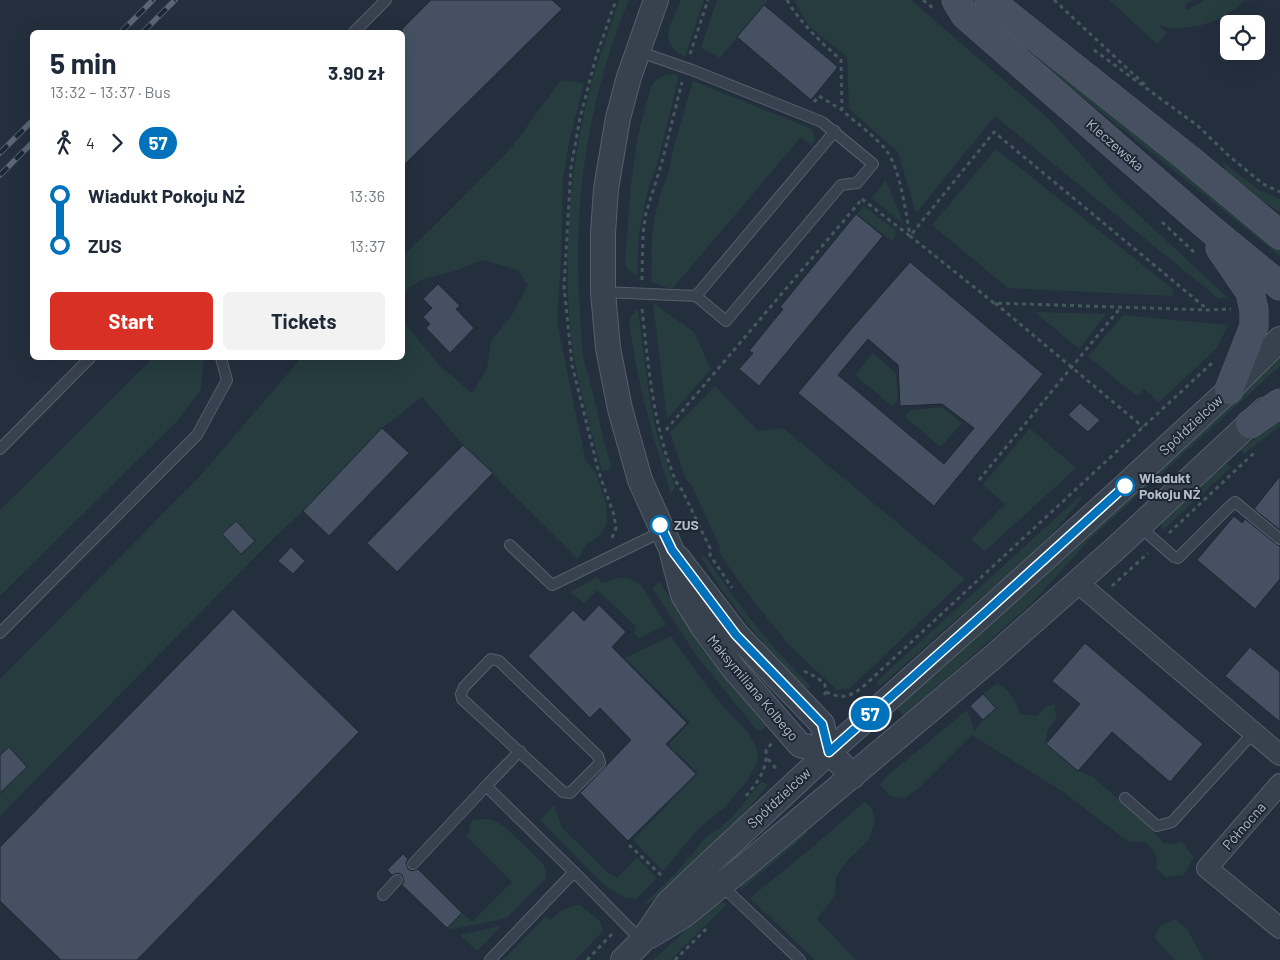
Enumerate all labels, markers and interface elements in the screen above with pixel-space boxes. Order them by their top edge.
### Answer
map controls [1220,15,1265,60]
button: locate [1220,15,1265,60]
text: 5 min [50,46,117,80]
text: 3.90 zł [328,61,385,84]
text: 13:32 – 13:37 · Bus [50,82,171,101]
street label: Kleczewska [1083,115,1148,174]
icon: walk [50,129,78,157]
icon: forward [103,129,131,157]
text: 57 [149,132,167,154]
text: 4 [86,133,95,152]
text: Wiadukt Pokoju NŻ [88,184,245,207]
text: 13:36 [349,186,385,205]
text: ZUS [88,234,122,257]
text: 13:37 [350,236,385,255]
button: Start [50,292,213,350]
button: Tickets [223,292,385,350]
street label: Spółdzielców [1155,391,1226,458]
place label: Wiadukt Pokoju NŻ [1139,469,1201,502]
marker: Wiadukt Pokoju NŻ [1115,476,1135,496]
marker: ZUS [650,515,670,535]
place label: ZUS [674,516,699,533]
street label: Maksymiliana Kolbego [704,631,803,744]
line badge: 57 [848,698,892,730]
text: 57 [861,703,879,725]
street label: Spółdzielców [743,764,814,831]
street label: Północna [1218,798,1269,853]

